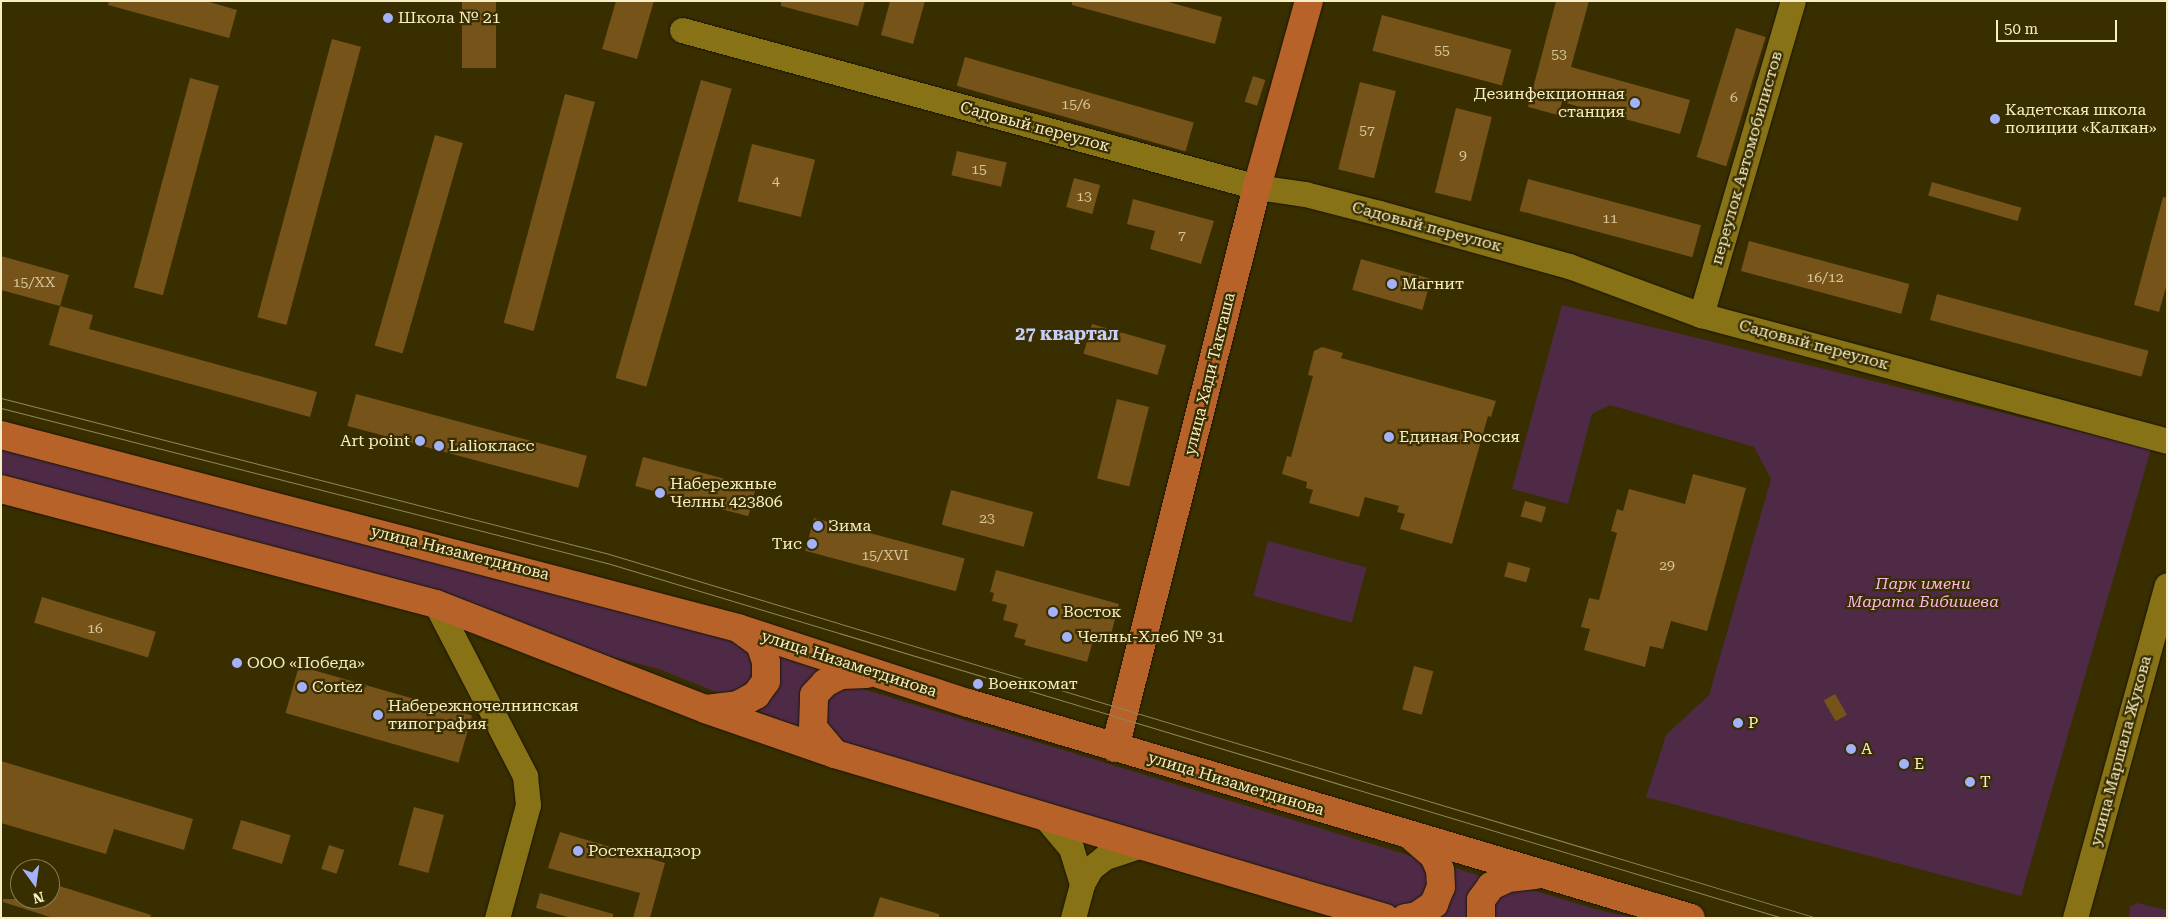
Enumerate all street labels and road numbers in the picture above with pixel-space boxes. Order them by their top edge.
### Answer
street label: переулок Автомобилистов [1707,49,1787,267]
street label: Садовый переулок [958,98,1112,156]
street label: Садовый переулок [1350,198,1504,256]
street label: улица Хади Такташа [1180,291,1240,457]
street label: Садовый переулок [1737,316,1891,374]
street label: улица Низаметдинова [369,522,551,584]
street label: улица Низаметдинова [759,627,939,701]
street label: улица Маршала Жукова [2086,654,2156,848]
street label: улица Низаметдинова [1146,748,1326,820]

